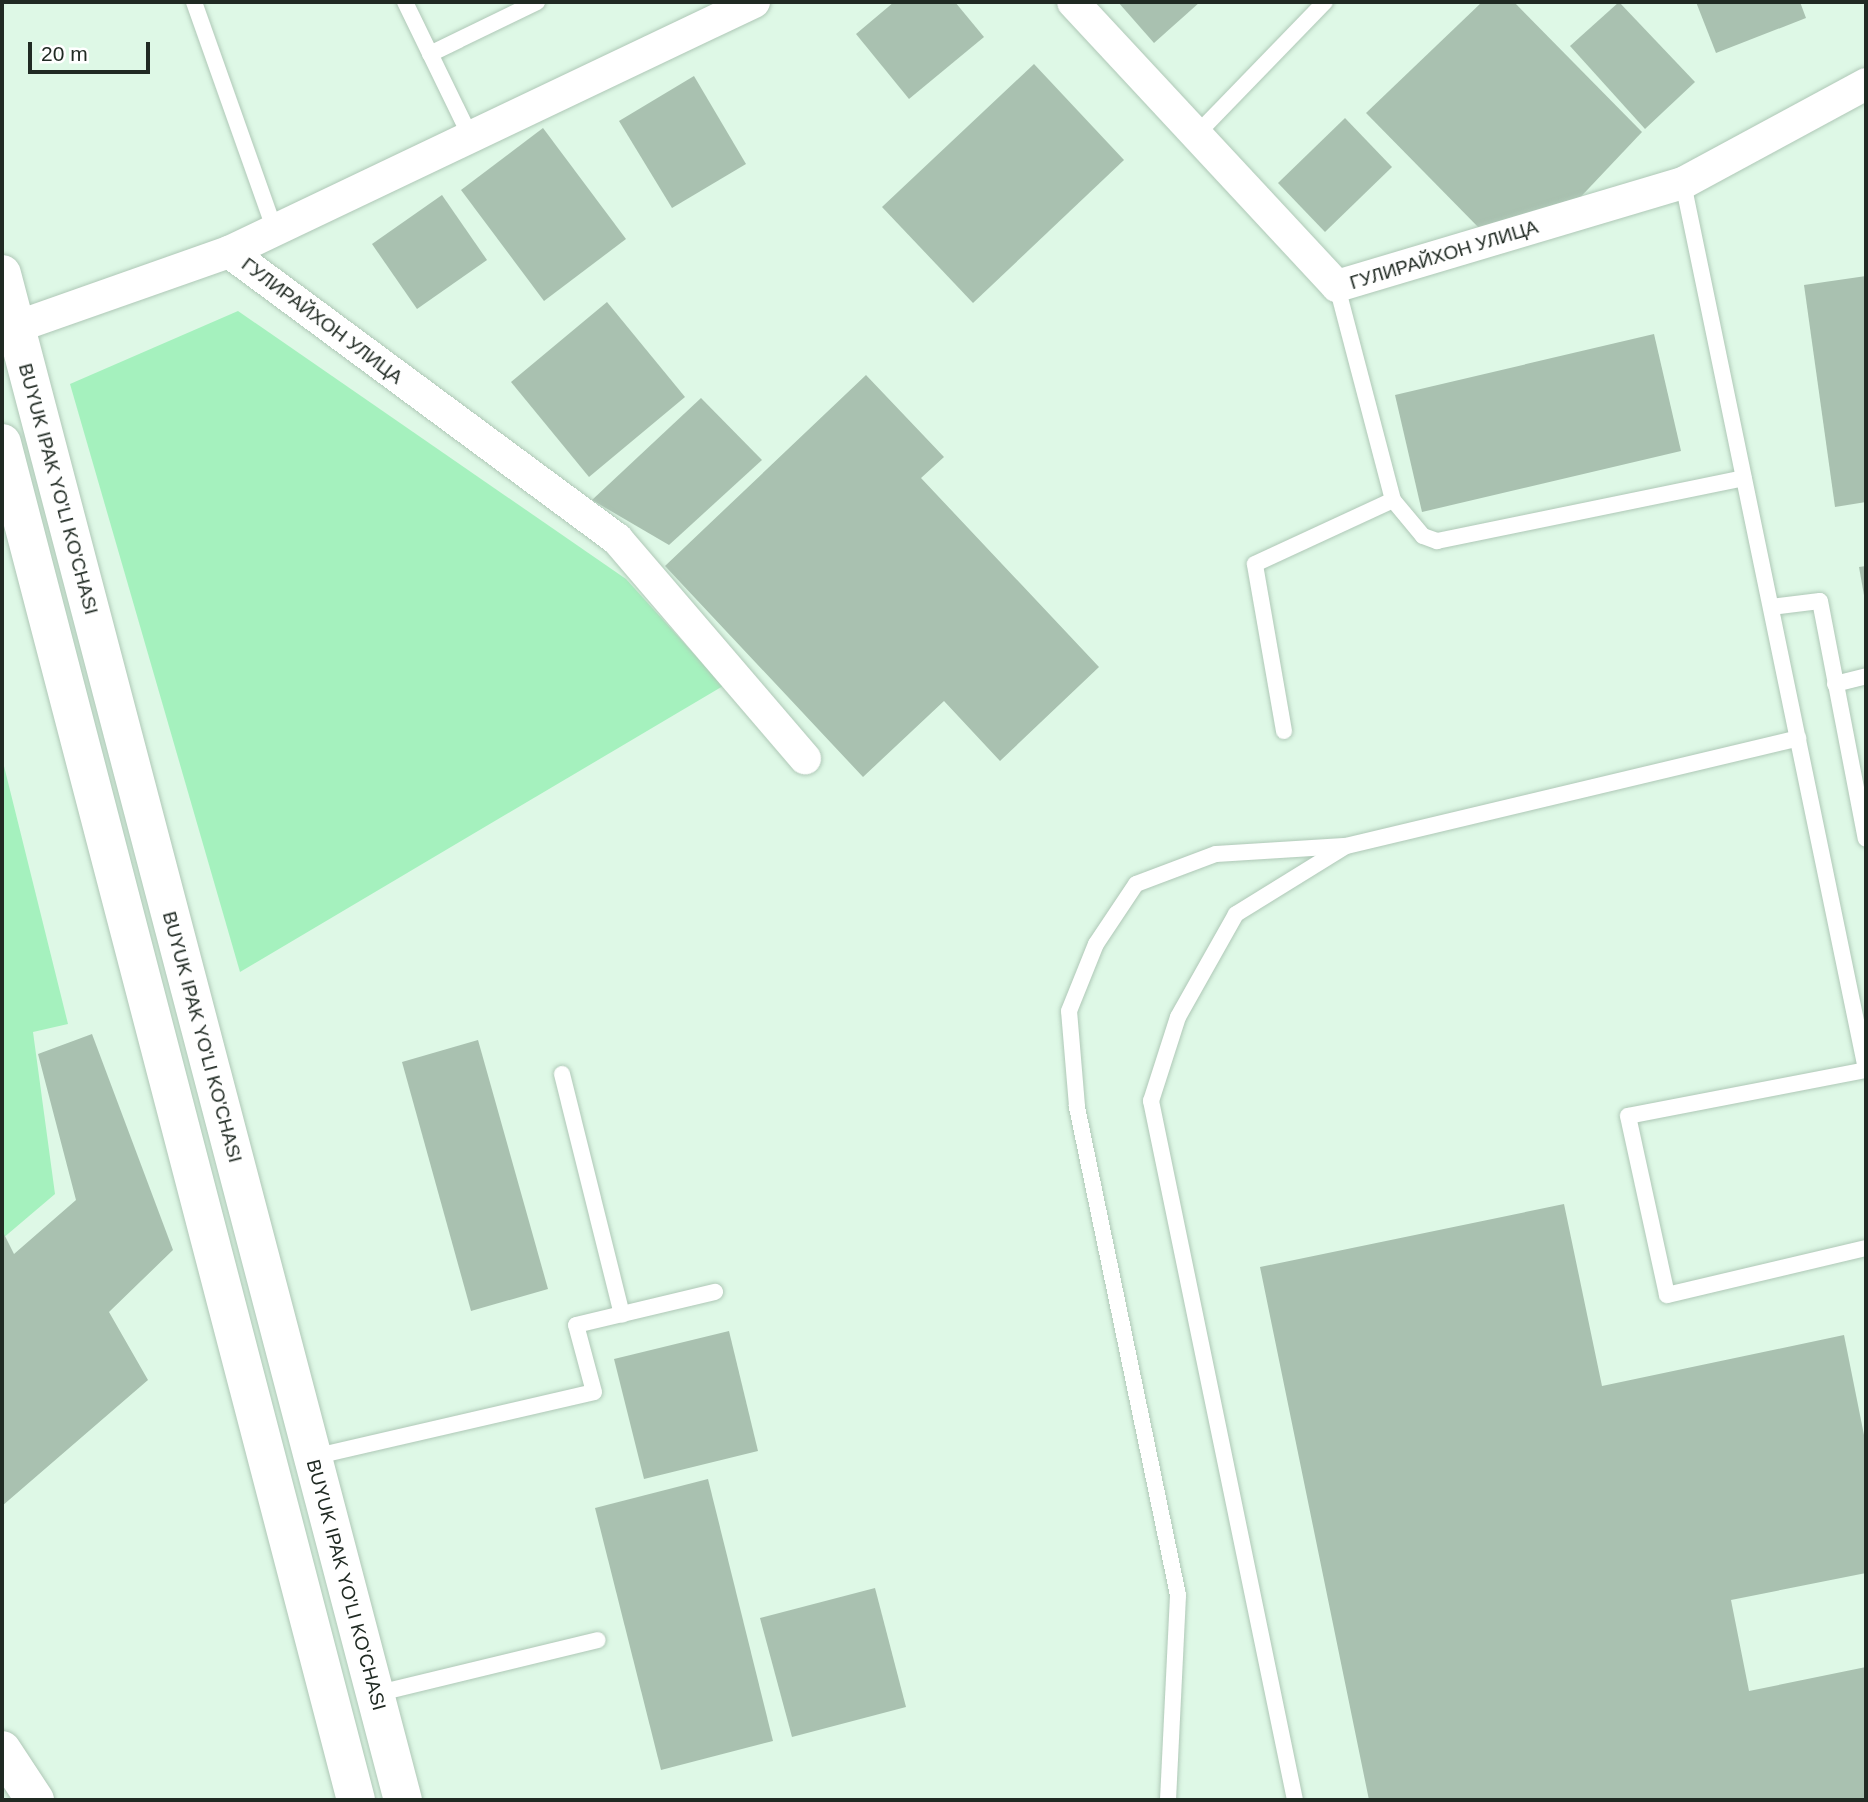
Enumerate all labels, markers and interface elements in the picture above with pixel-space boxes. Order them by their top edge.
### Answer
scale bar [32,28,154,72]
text: 20 m [41,42,88,65]
street label: ГУЛИРАЙХОН УЛИЦА [1347,215,1541,295]
street label: ГУЛИРАЙХОН УЛИЦА [237,253,407,389]
street label: BUYUK IPAK YO'LI KO'CHASI [13,361,103,617]
street label: BUYUK IPAK YO'LI KO'CHASI [157,909,247,1165]
street label: BUYUK IPAK YO'LI KO'CHASI [301,1457,391,1713]

